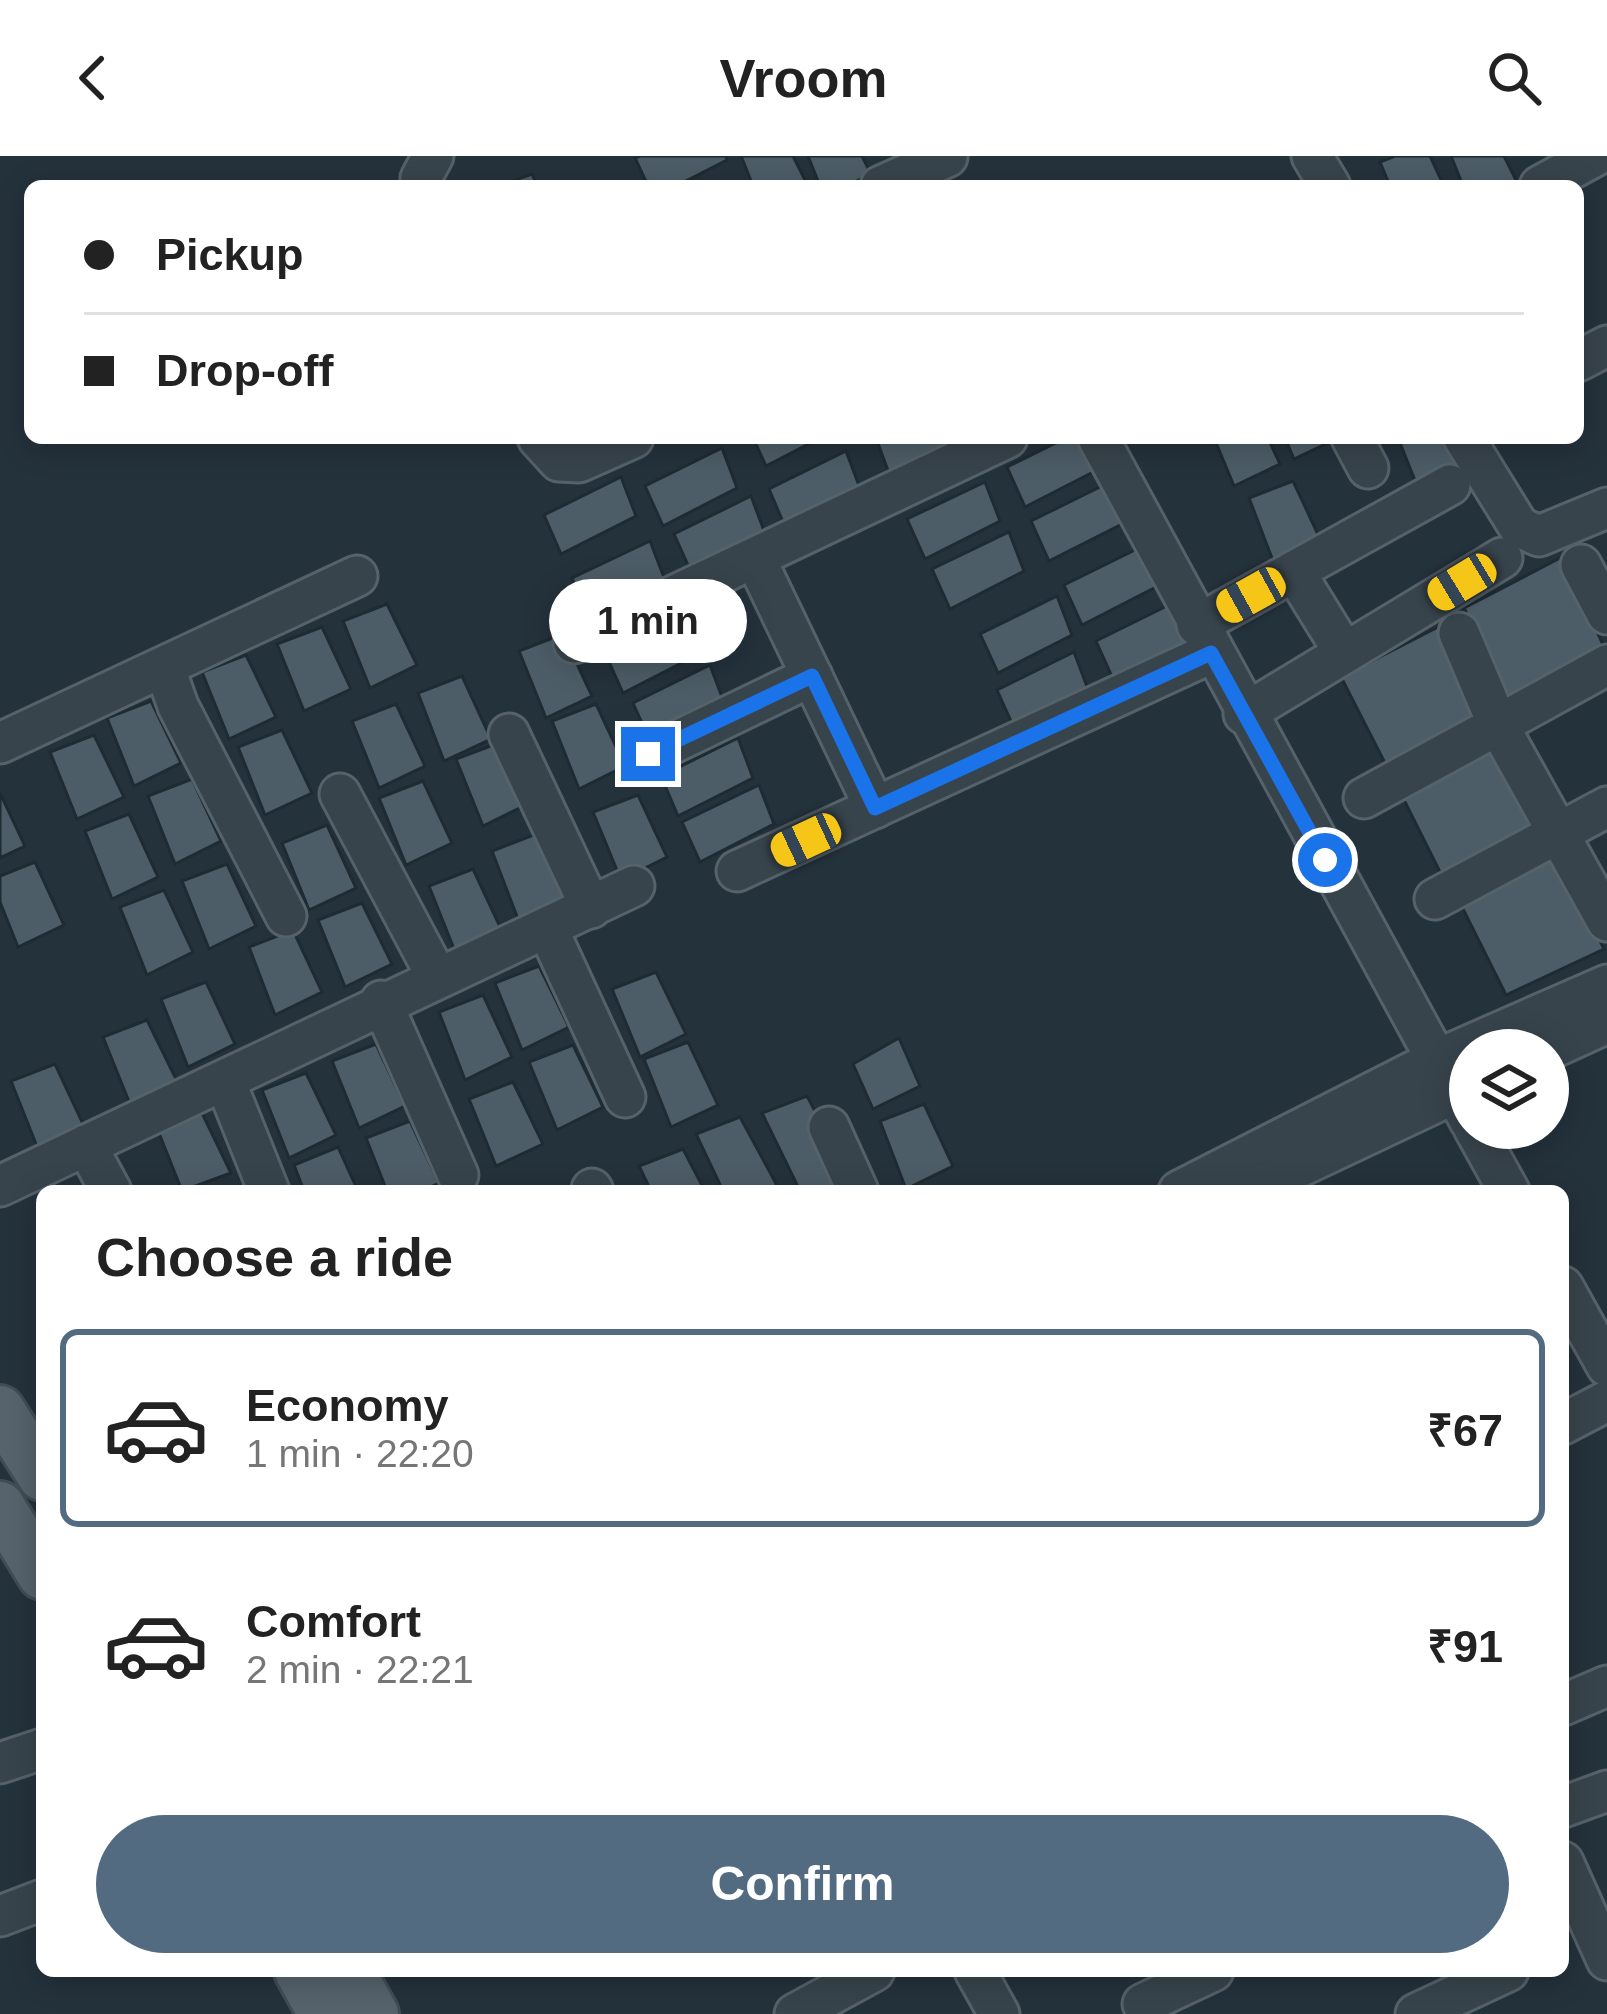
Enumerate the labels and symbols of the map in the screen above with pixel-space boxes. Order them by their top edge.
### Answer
car [1422,548,1502,616]
car [1211,562,1291,628]
callout: 1 min [549,580,747,664]
route end [621,727,675,781]
car [766,808,846,872]
route start [1298,833,1352,887]

